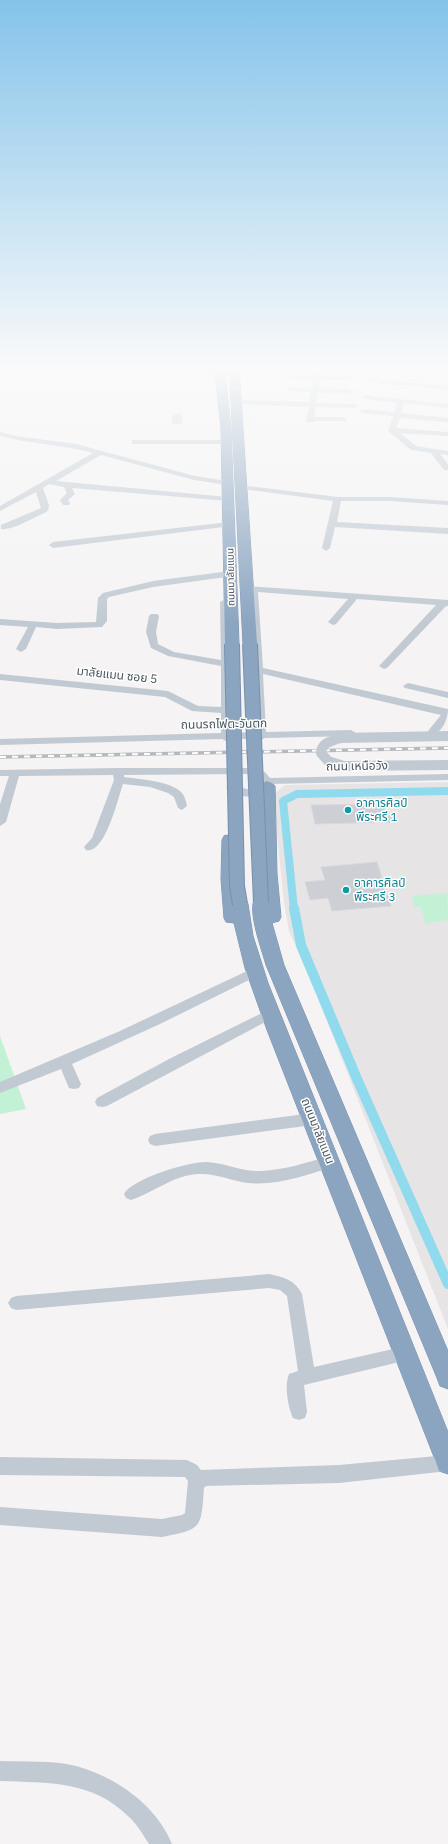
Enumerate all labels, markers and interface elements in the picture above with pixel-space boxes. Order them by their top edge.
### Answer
street label: ถนนมาลัยแมน [223,548,238,606]
street label: มาลัยแมน ซอย 5 [76,663,158,686]
street label: ถนนรถไฟตะวันตก [181,715,267,732]
street label: ถนน เหนือวัง [326,757,388,774]
place label: อาคารศิลป์ พีระศรี 1 [356,795,408,824]
marker: อาคารศิลป์ พีระศรี 1 [343,805,353,815]
place label: อาคารศิลป์ พีระศรี 3 [354,875,406,904]
marker: อาคารศิลป์ พีระศรี 3 [341,885,351,895]
street label: ถนนมาลัยแมน [298,1096,338,1166]

